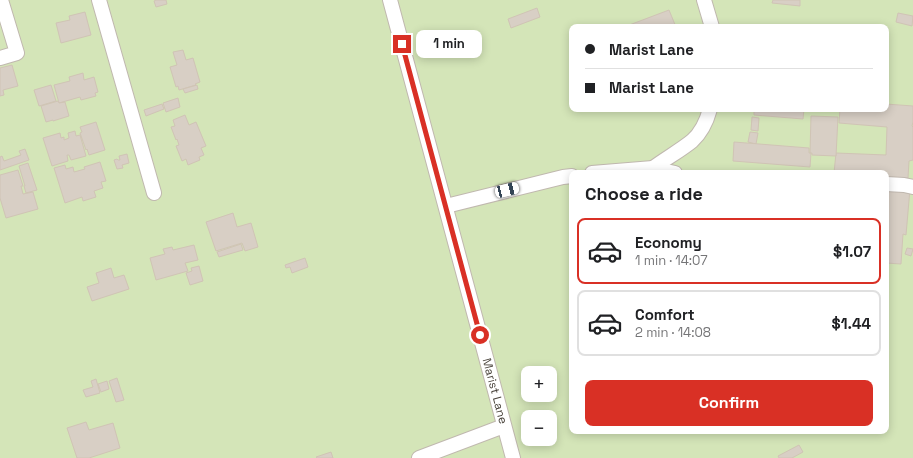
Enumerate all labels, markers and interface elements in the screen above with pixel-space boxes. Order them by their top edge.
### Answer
callout: 1 min [416,30,482,58]
route end [393,35,411,53]
text: 1 min [433,35,465,52]
text: Marist Lane [609,40,694,59]
text: Marist Lane [609,78,694,97]
car [494,181,520,199]
text: Choose a ride [585,182,703,205]
icon: car [587,233,623,269]
text: Economy [635,233,702,252]
text: $1.07 [833,242,871,261]
text: 1 min · 14:07 [635,252,708,269]
icon: car [587,305,623,341]
text: Comfort [635,305,695,324]
text: $1.44 [832,314,871,333]
text: 2 min · 14:08 [635,324,711,341]
route start [471,326,489,344]
street label: Marist Lane [479,356,511,426]
map controls [521,366,557,446]
button: + [521,366,557,402]
button: Confirm [585,380,873,426]
button: − [521,410,557,446]

